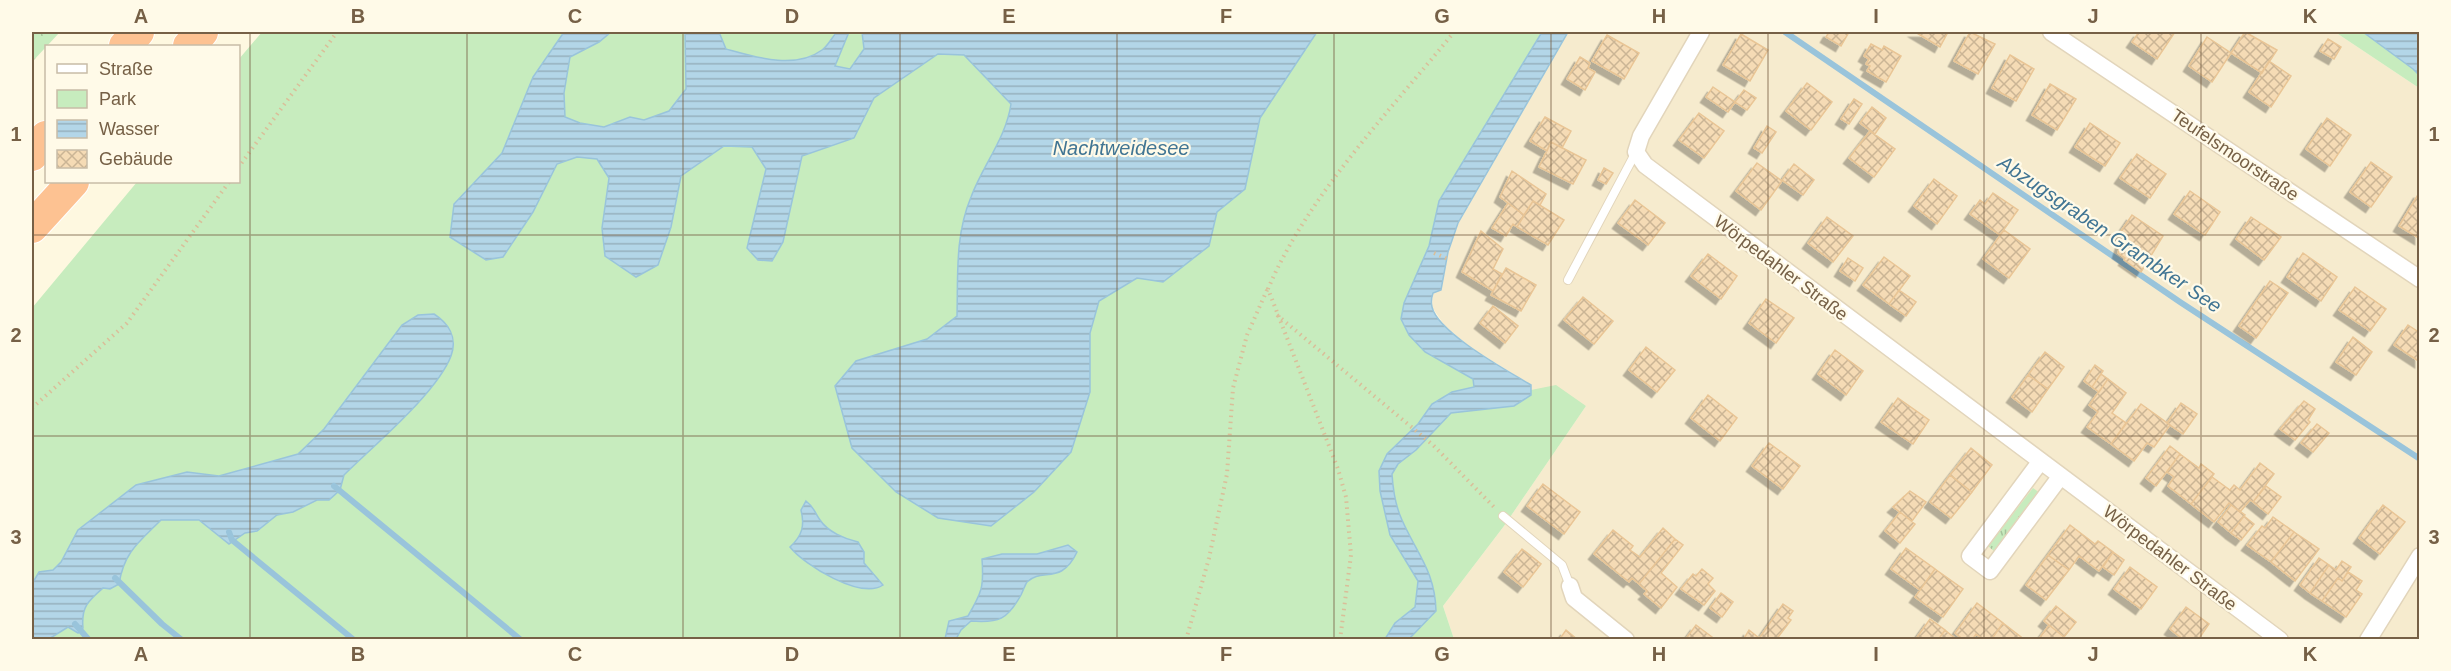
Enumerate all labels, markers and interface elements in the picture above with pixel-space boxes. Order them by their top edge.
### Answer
text: A [134,5,148,27]
text: B [351,5,365,27]
text: C [568,5,582,27]
text: D [785,5,799,27]
text: E [1002,5,1016,27]
text: F [1220,5,1232,27]
text: G [1434,5,1450,27]
text: H [1652,5,1666,27]
text: I [1873,5,1879,27]
text: J [2087,5,2099,27]
text: K [2303,5,2318,27]
legend [45,45,240,183]
text: Straße [99,59,153,79]
text: Park [99,89,137,109]
street label: Teufelsmoorstraße [2168,105,2302,205]
text: Wasser [99,119,159,139]
text: 1 [10,123,22,145]
text: 1 [2428,123,2440,145]
water label: Nachtweidesee [1053,137,1189,159]
text: Gebäude [99,149,173,169]
water label: Abzugsgraben Grambker See [1993,150,2226,317]
street label: Wörpedahler Straße [1710,211,1852,325]
text: 2 [10,324,22,346]
text: 2 [2428,324,2440,346]
street label: Wörpedahler Straße [2099,501,2241,615]
text: 3 [10,526,22,548]
text: 3 [2428,526,2440,548]
text: A [134,643,148,665]
text: B [351,643,365,665]
text: C [568,643,582,665]
text: D [785,643,799,665]
text: E [1002,643,1016,665]
text: F [1220,643,1232,665]
text: G [1434,643,1450,665]
text: H [1652,643,1666,665]
text: I [1873,643,1879,665]
text: J [2087,643,2099,665]
text: K [2303,643,2318,665]

